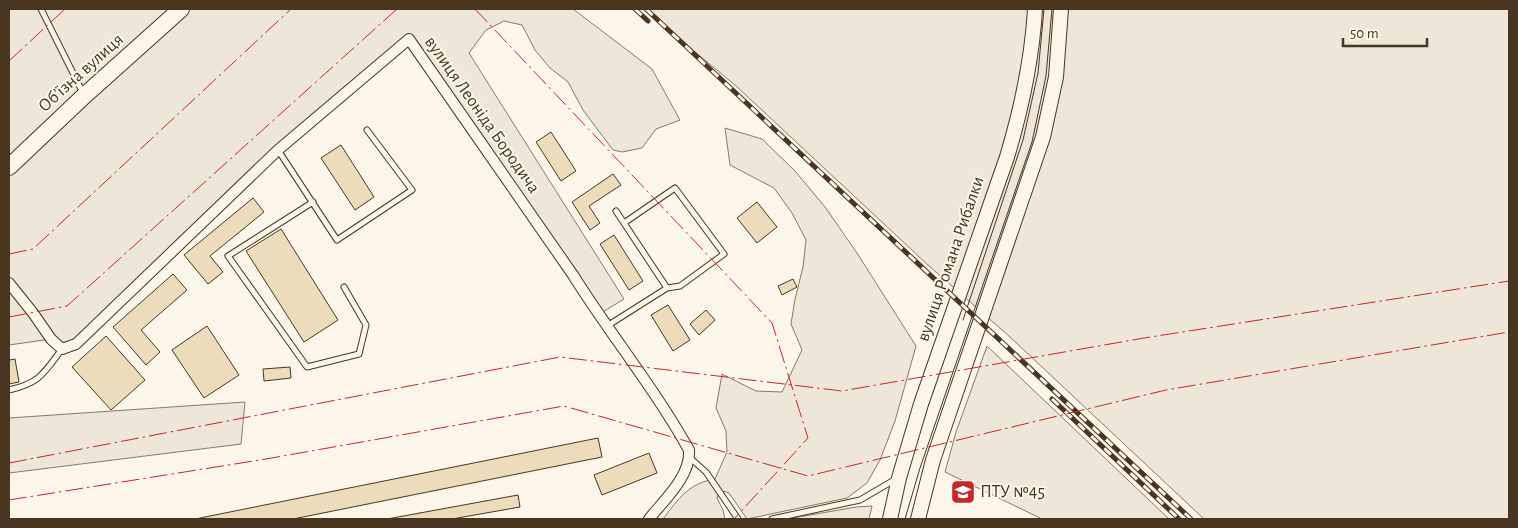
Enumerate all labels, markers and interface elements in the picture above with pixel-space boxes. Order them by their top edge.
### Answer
scale bar [1343,15,1427,47]
text: 50 m [1350,26,1379,41]
street label: Обʼїзна вулиця [34,30,127,116]
street label: вулиця Леоніда Бородича [421,33,543,197]
street label: вулиця Романа Рибалки [913,174,988,344]
school or university icon: ПТУ №45 [950,479,976,505]
place label: ПТУ №45 [980,483,1045,501]

